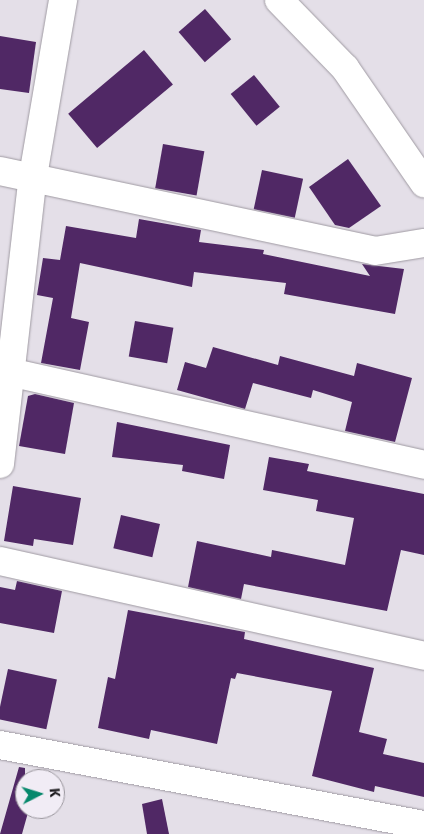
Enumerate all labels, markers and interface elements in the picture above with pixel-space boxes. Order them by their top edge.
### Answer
north arrow [15,769,65,819]
text: K [46,788,63,798]

